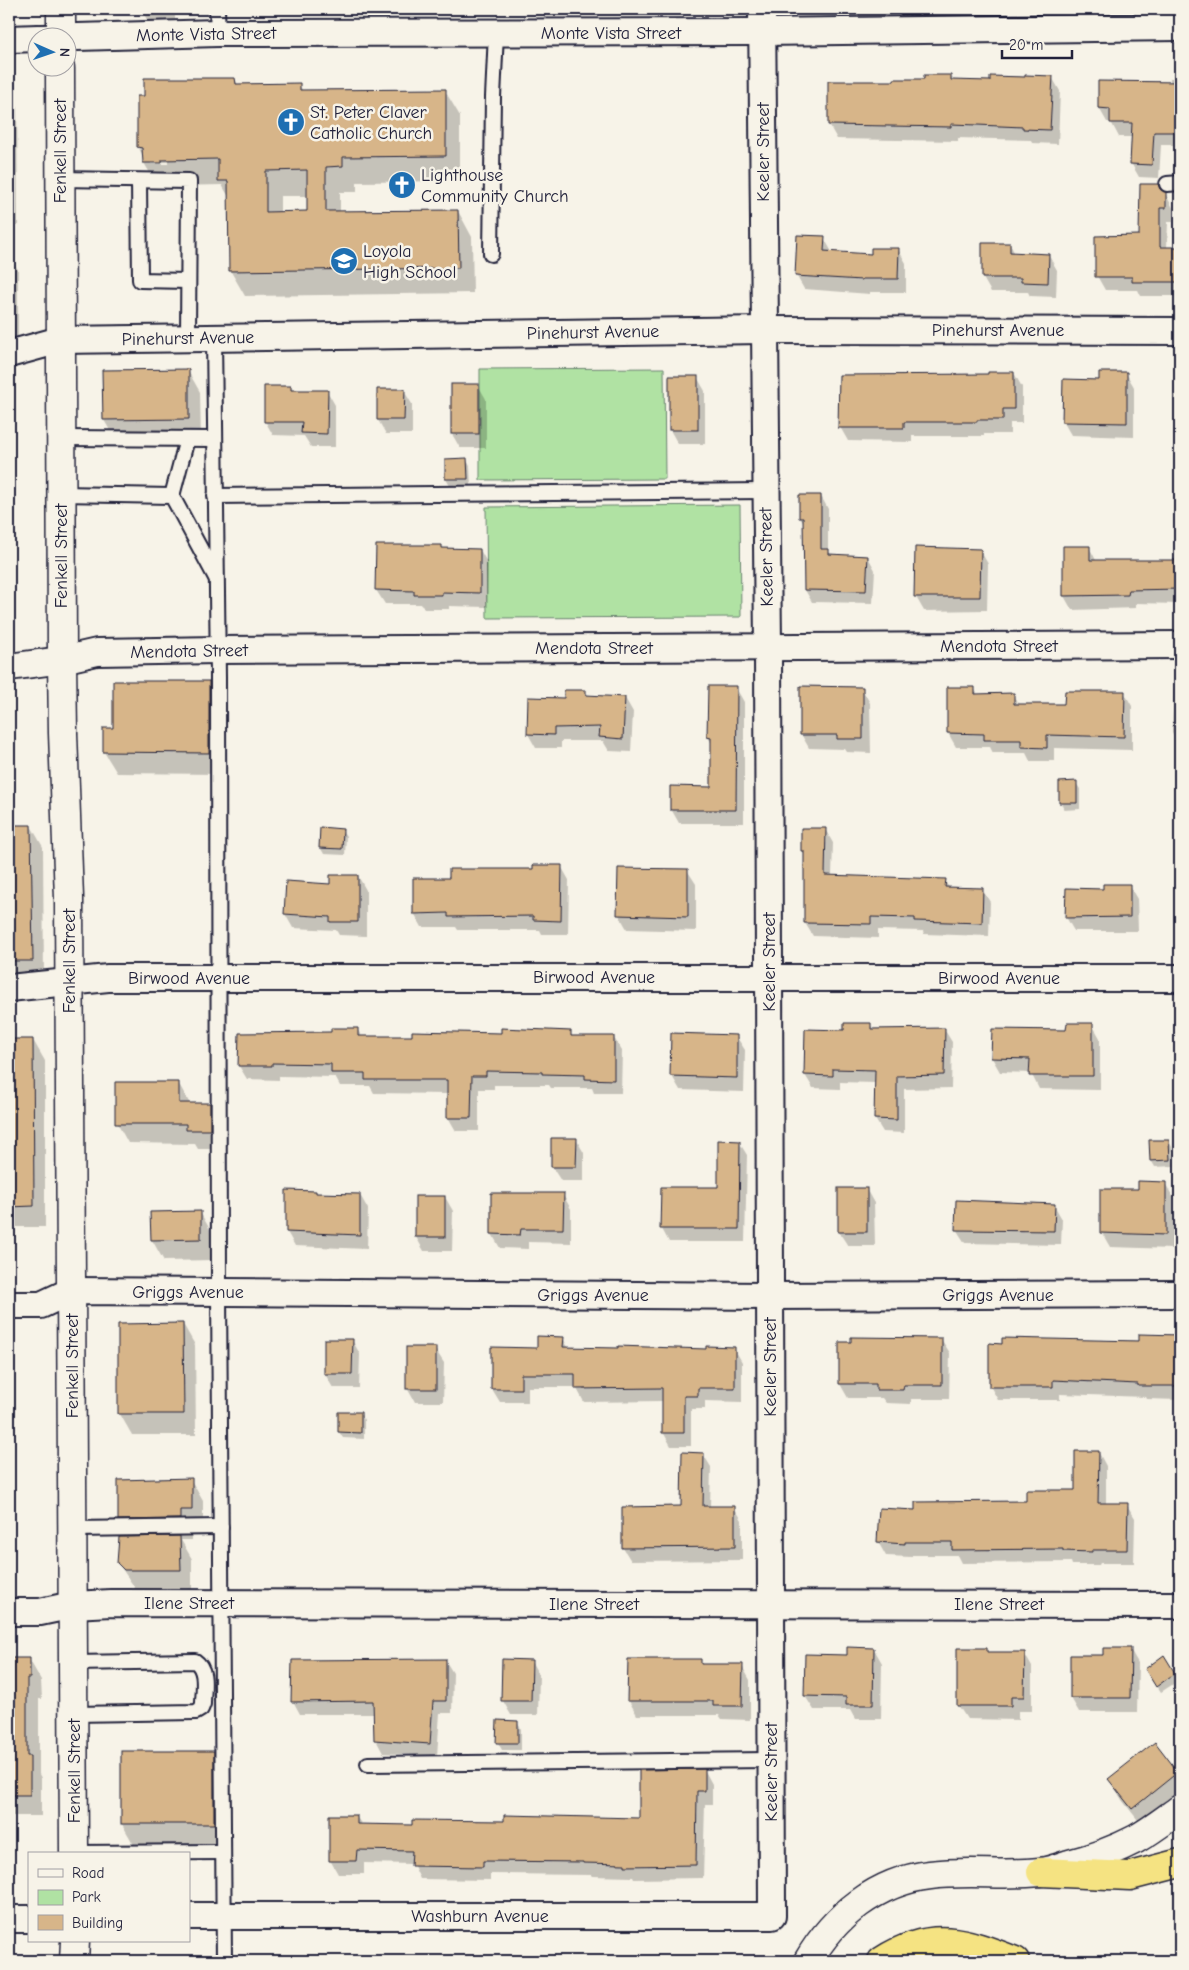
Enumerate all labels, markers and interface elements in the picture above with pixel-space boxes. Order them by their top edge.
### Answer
street label: Monte Vista Street [136,23,277,46]
street label: Monte Vista Street [541,23,682,44]
north arrow [28,28,78,78]
scale bar [1002,28,1072,60]
text: 20 m [1009,36,1043,54]
text: N [56,48,73,57]
street label: Fenkell Street [50,98,71,203]
street label: Keeler Street [753,101,774,202]
place label: St. Peter Claver Catholic Church [310,102,432,144]
church icon: St. Peter Claver Catholic Church [276,107,306,137]
place label: Lighthouse Community Church [421,165,569,207]
church icon: Lighthouse Community Church [387,170,417,200]
place label: Loyola High School [363,241,457,283]
school or university icon: Loyola High School [329,246,359,276]
street label: Pinehurst Avenue [932,320,1064,341]
street label: Pinehurst Avenue [527,321,659,344]
street label: Pinehurst Avenue [122,327,254,350]
street label: Fenkell Street [51,503,72,608]
street label: Keeler Street [755,506,778,607]
street label: Mendota Street [940,636,1059,657]
street label: Mendota Street [535,638,654,659]
street label: Mendota Street [130,640,249,663]
street label: Fenkell Street [59,908,80,1013]
street label: Keeler Street [759,911,780,1012]
street label: Birwood Avenue [533,967,655,988]
street label: Birwood Avenue [128,968,250,989]
street label: Birwood Avenue [938,968,1060,989]
street label: Griggs Avenue [132,1282,244,1303]
street label: Griggs Avenue [537,1285,649,1306]
street label: Griggs Avenue [942,1285,1054,1306]
street label: Fenkell Street [62,1313,83,1418]
street label: Keeler Street [760,1316,781,1417]
street label: Ilene Street [144,1593,235,1614]
street label: Ilene Street [549,1594,640,1615]
street label: Ilene Street [954,1594,1045,1615]
street label: Fenkell Street [64,1718,85,1823]
street label: Keeler Street [761,1721,782,1822]
legend [28,1852,190,1942]
text: Road [72,1864,104,1882]
text: Park [72,1888,101,1906]
street label: Washburn Avenue [411,1906,549,1927]
text: Building [72,1914,123,1932]

